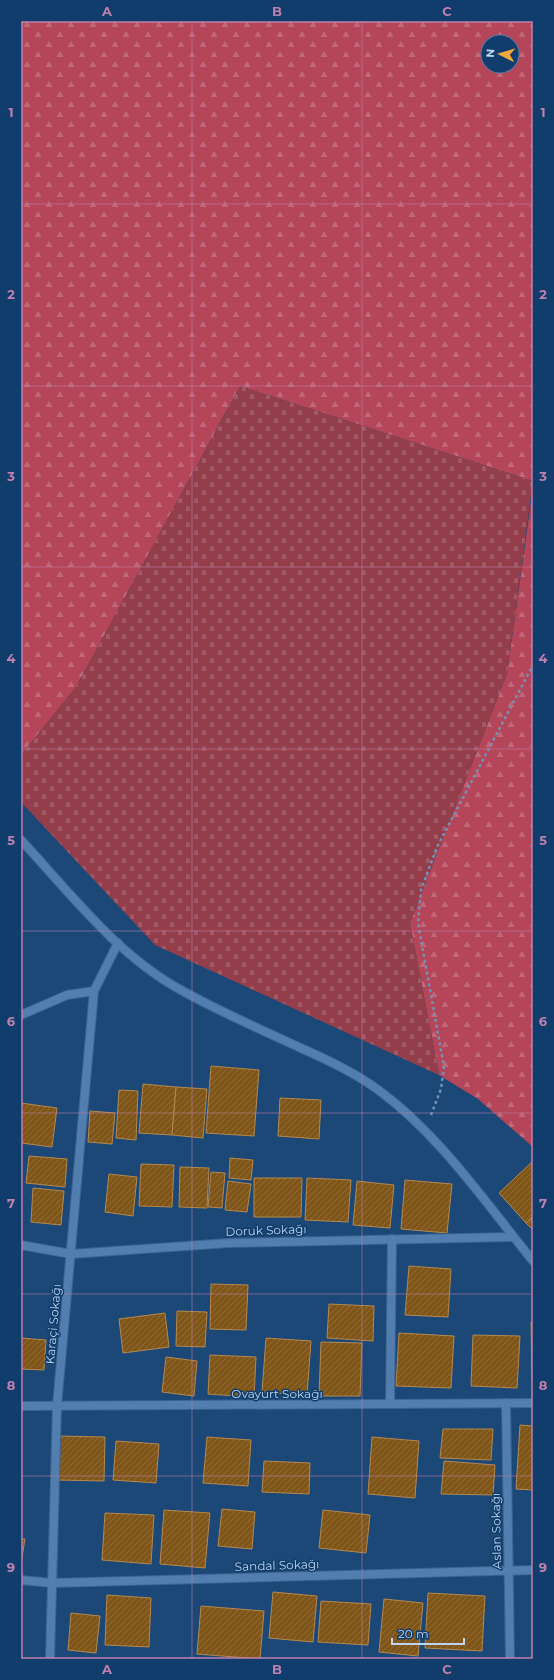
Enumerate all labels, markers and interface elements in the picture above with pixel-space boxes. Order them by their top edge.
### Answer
text: A [101,3,113,19]
text: B [272,3,282,19]
text: C [442,3,452,19]
north arrow [480,34,520,74]
text: N [483,48,497,58]
text: 1 [8,104,14,120]
text: 1 [540,104,546,120]
text: 2 [7,286,15,302]
text: 2 [539,286,547,302]
text: 3 [6,468,15,484]
text: 3 [538,468,547,484]
text: 4 [7,650,16,666]
text: 4 [539,650,548,666]
text: 5 [7,832,15,848]
text: 5 [539,832,547,848]
text: 6 [7,1013,16,1029]
text: 6 [539,1013,548,1029]
text: 7 [7,1195,15,1211]
text: 7 [539,1195,547,1211]
street label: Doruk Sokağı [225,1221,307,1239]
street label: Karaçi Sokağı [42,1283,64,1365]
text: 8 [7,1377,16,1393]
text: 8 [539,1377,548,1393]
street label: Ovayurt Sokağı [231,1386,323,1401]
street label: Aslan Sokağı [488,1493,504,1569]
street label: Sandal Sokağı [234,1556,320,1574]
text: 9 [7,1559,15,1575]
text: 9 [539,1559,547,1575]
scale bar [392,1620,464,1646]
text: 20 m [398,1626,429,1641]
text: A [101,1661,113,1677]
text: B [272,1661,282,1677]
text: C [442,1661,452,1677]

